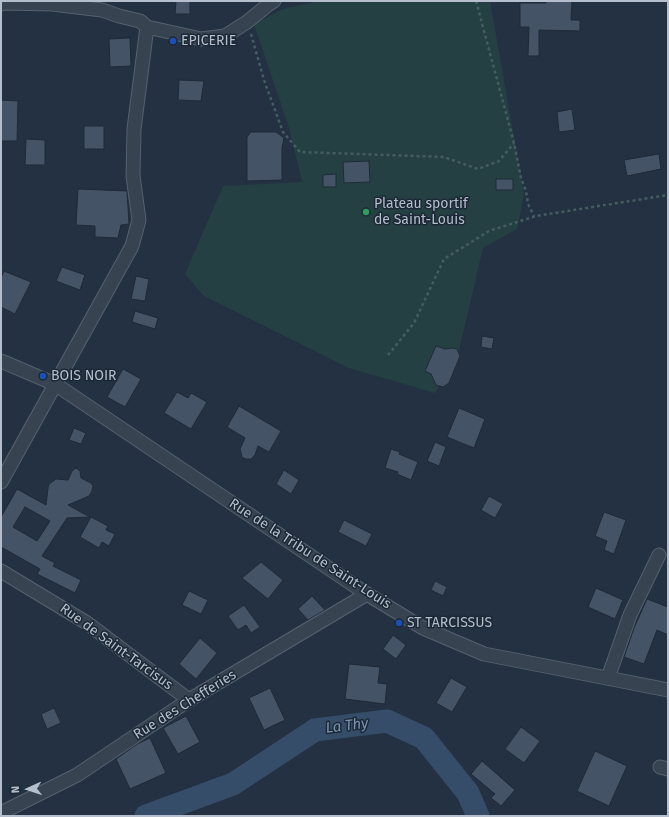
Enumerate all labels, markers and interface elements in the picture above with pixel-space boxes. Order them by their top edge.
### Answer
place label: EPICERIE [181,33,236,49]
marker: EPICERIE [168,36,178,46]
place label: Plateau sportif de Saint-Louis [374,196,468,228]
marker: Plateau sportif de Saint-Louis [361,207,371,217]
place label: BOIS NOIR [51,368,117,384]
marker: BOIS NOIR [38,371,48,381]
street label: Rue de la Tribu de Saint-Louis [226,495,394,613]
street label: Rue de Saint-Tarcisus [56,600,176,694]
place label: ST TARCISSUS [407,615,492,631]
marker: ST TARCISSUS [394,618,404,628]
street label: Rue des Chefferies [130,667,240,743]
water label: La Thy [325,714,369,738]
north arrow [8,769,48,809]
text: N [9,786,22,794]

